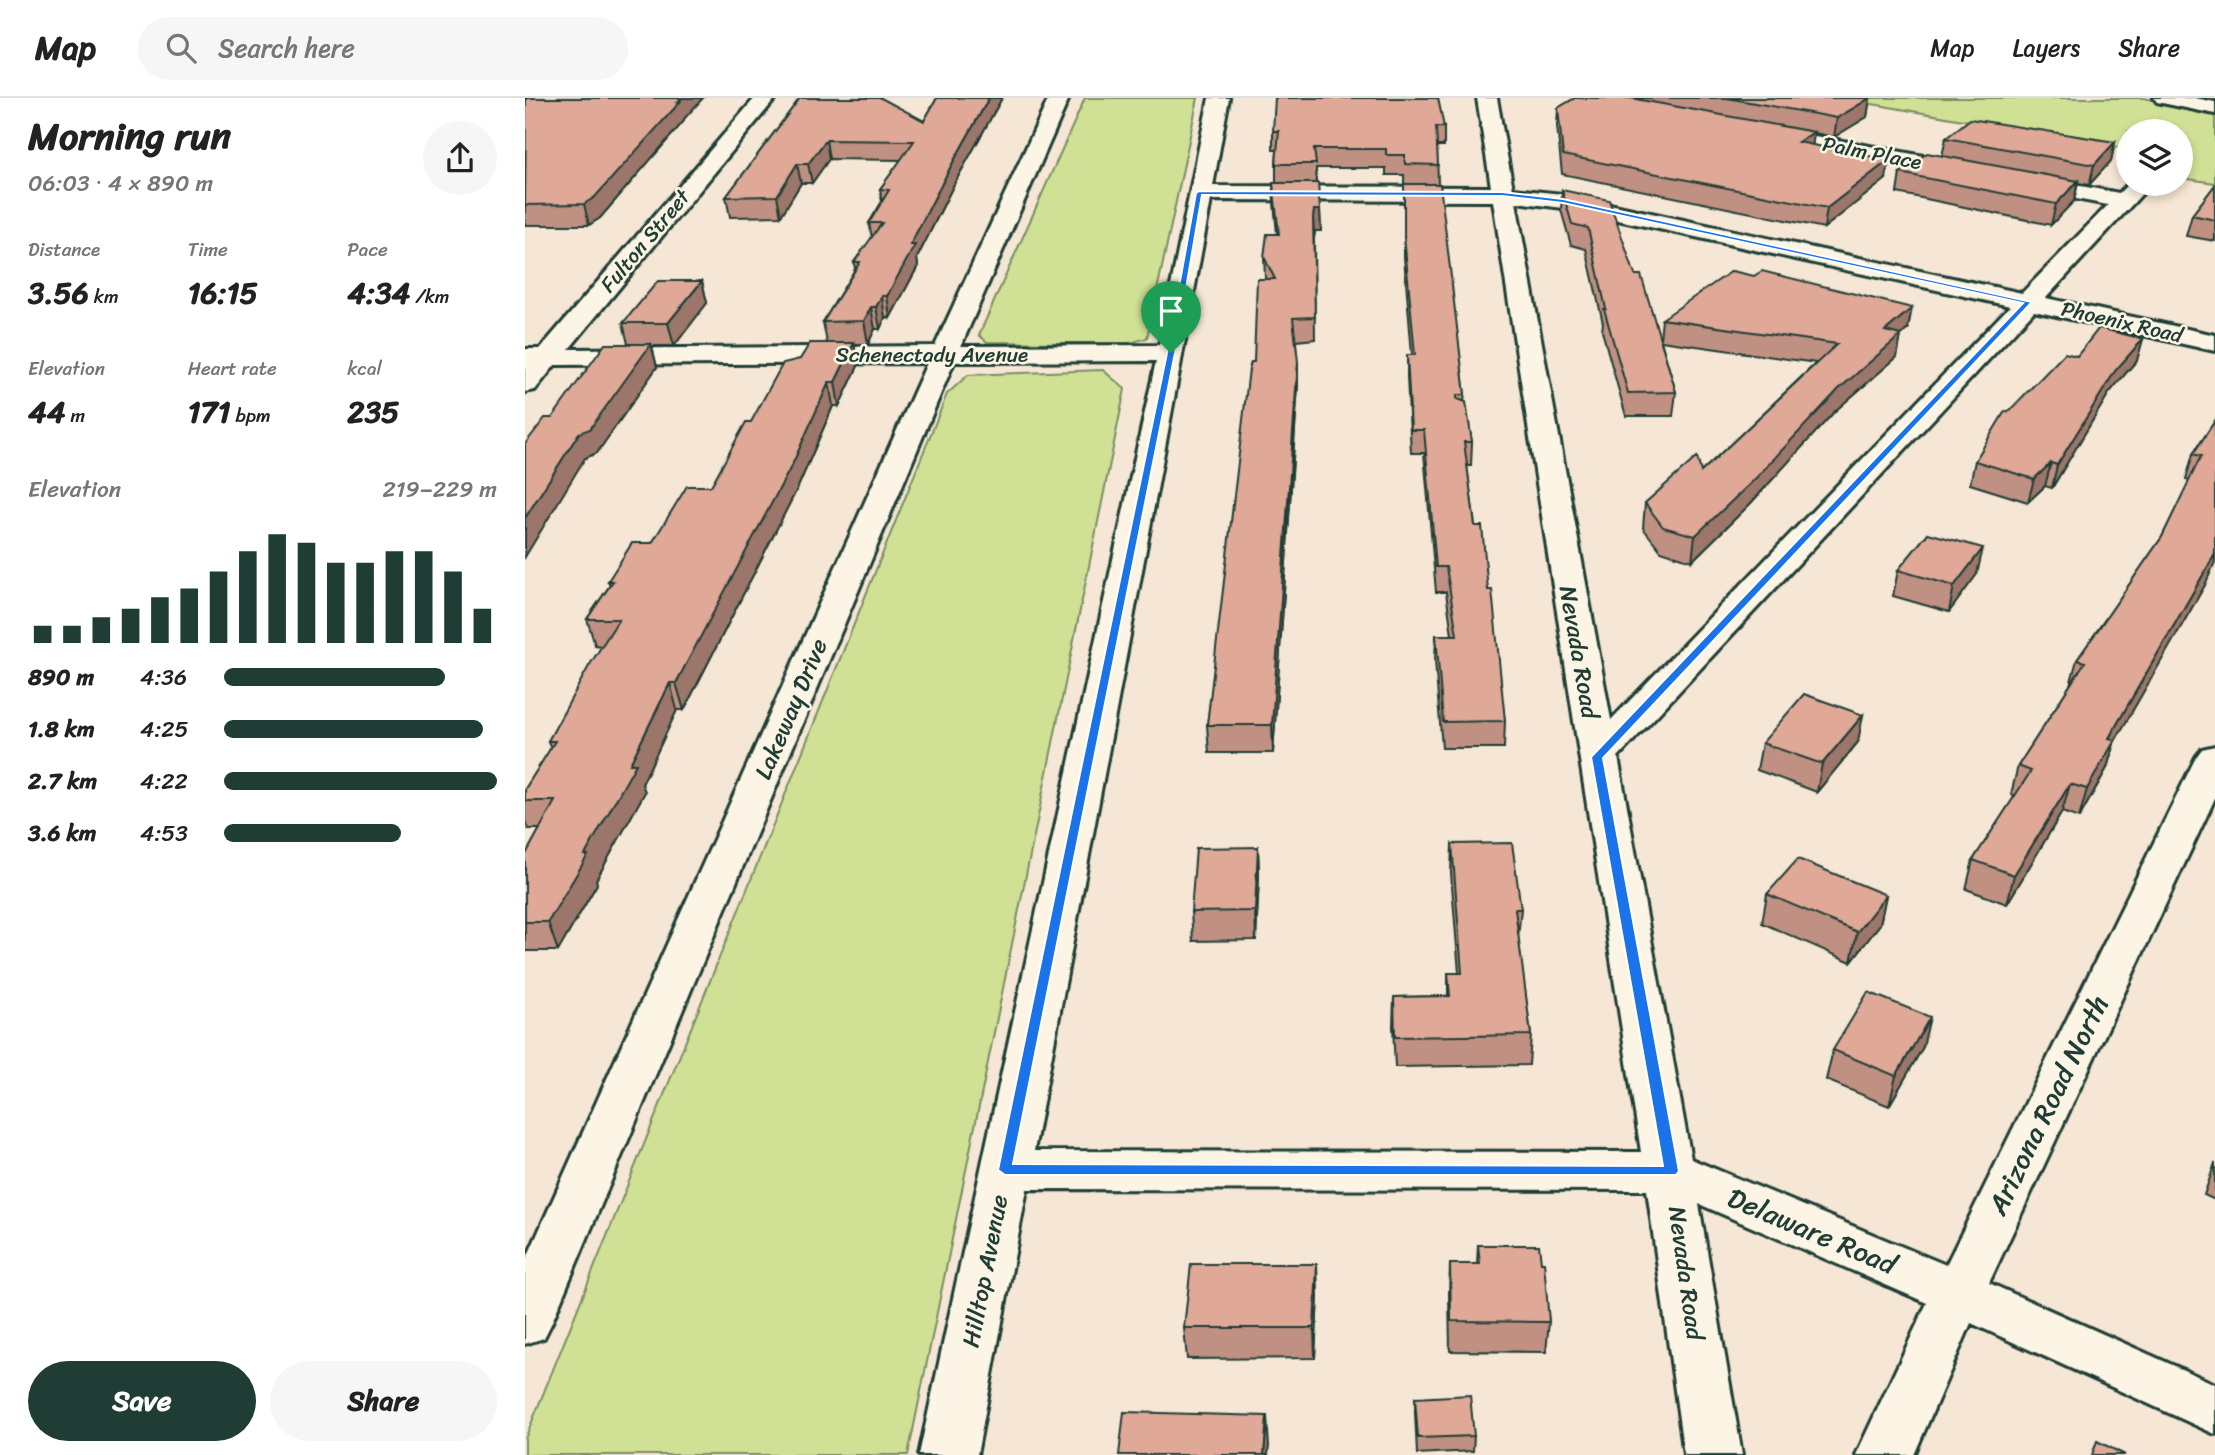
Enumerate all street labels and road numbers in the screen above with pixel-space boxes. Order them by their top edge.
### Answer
street label: Palm Place [1819,125,1925,181]
street label: Fulton Street [590,179,701,301]
street label: Phoenix Road [2058,290,2188,355]
street label: Schenectady Avenue [836,336,1028,374]
street label: Nevada Road [1547,582,1612,723]
street label: Lakeway Drive [742,632,840,786]
street label: Arizona Road North [1973,986,2123,1224]
street label: Delaware Road [1720,1173,1906,1290]
street label: Hilltop Avenue [950,1191,1020,1351]
street label: Nevada Road [1656,1203,1716,1344]

